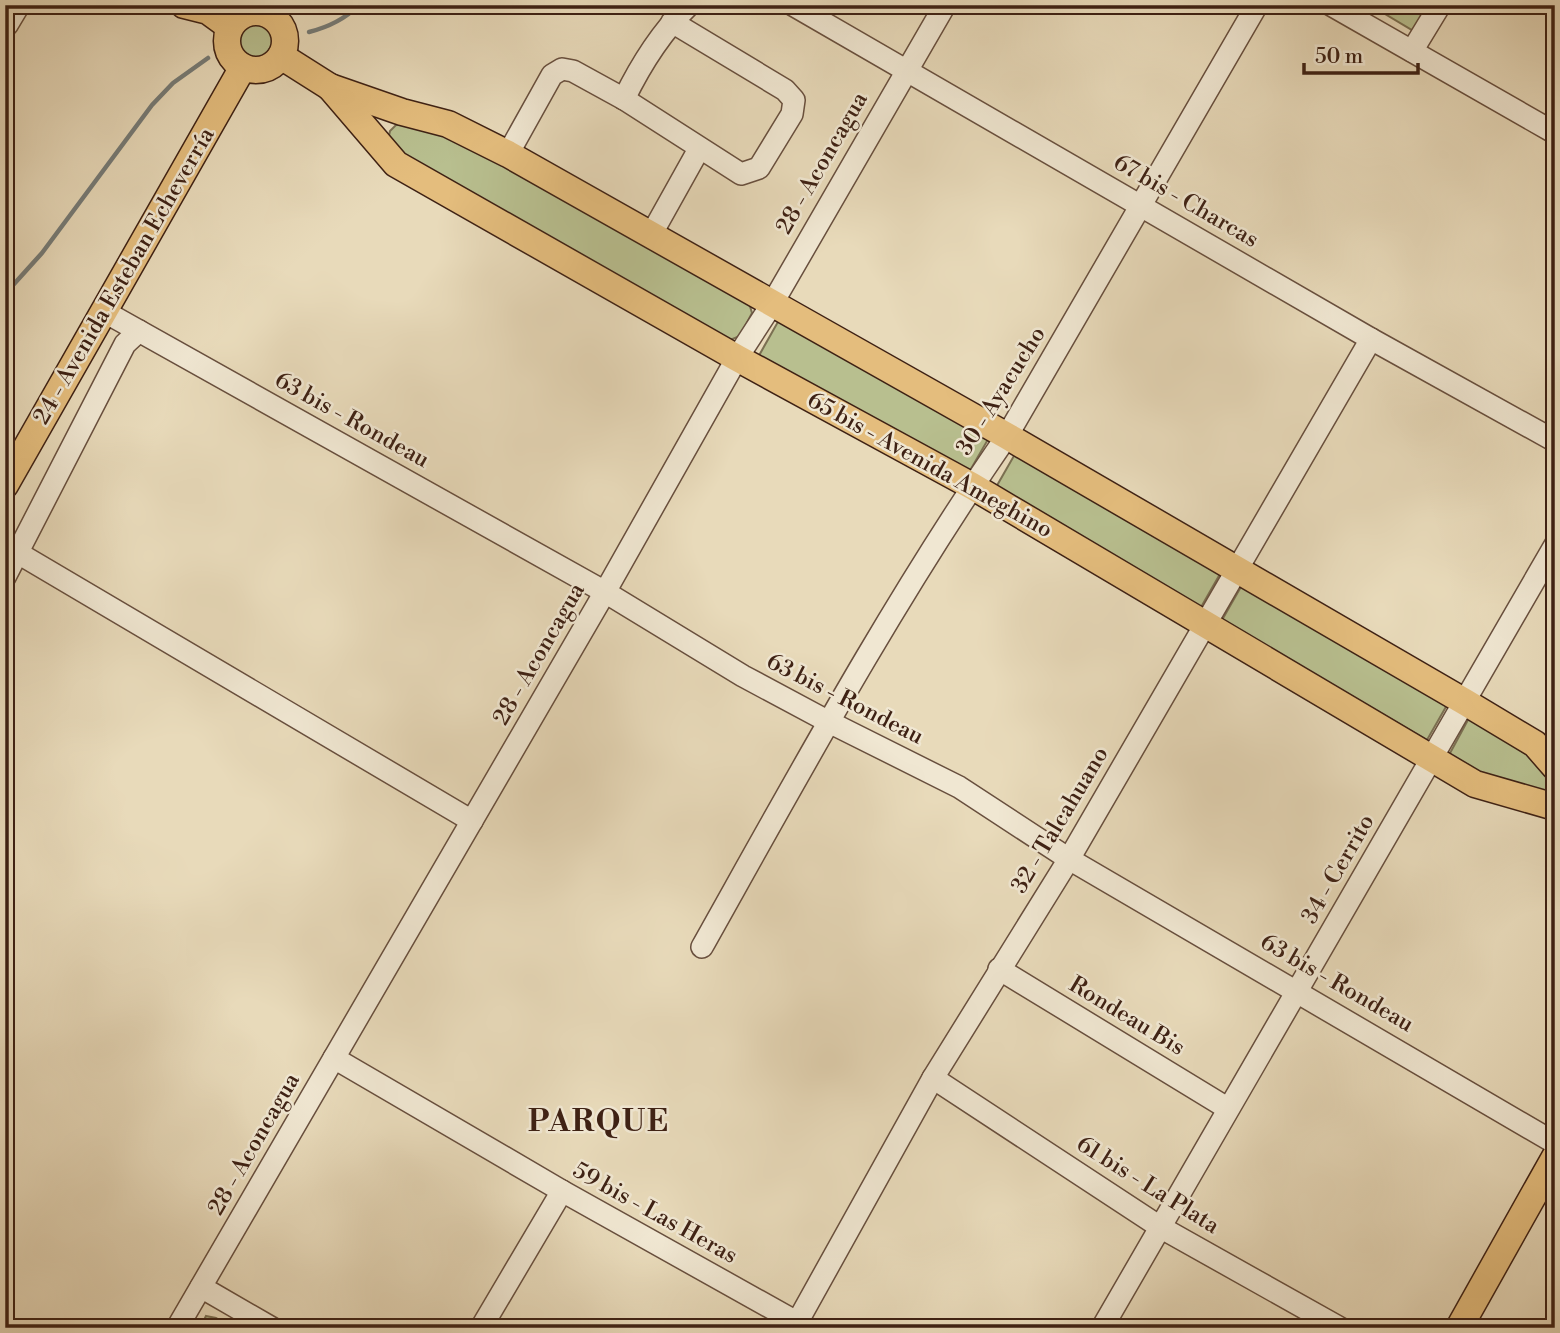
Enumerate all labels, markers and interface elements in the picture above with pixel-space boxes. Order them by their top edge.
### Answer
scale bar [1304,32,1418,76]
text: 50 m [1315,44,1363,70]
street label: 28 - Aconcagua [770,87,874,239]
street label: 24 - Avenida Esteban Echeverría [27,122,221,429]
street label: 67 bis - Charcas [1109,148,1263,254]
street label: 30 - Ayacucho [950,321,1052,461]
street label: 63 bis - Rondeau [270,366,434,474]
street label: 65 bis - Avenida Ameghino [802,386,1058,544]
street label: 28 - Aconcagua [487,578,591,730]
street label: 63 bis - Rondeau [762,647,928,751]
street label: 32 - Talcahuano [1005,742,1115,898]
street label: 34 - Cerrito [1295,809,1381,929]
street label: 63 bis - Rondeau [1255,928,1419,1038]
street label: Rondeau Bis [1064,970,1190,1062]
street label: 28 - Aconcagua [202,1068,306,1220]
district label: PARQUE [528,1103,670,1141]
street label: 61 bis - La Plata [1071,1130,1225,1240]
street label: 59 bis - Las Heras [568,1156,742,1270]

